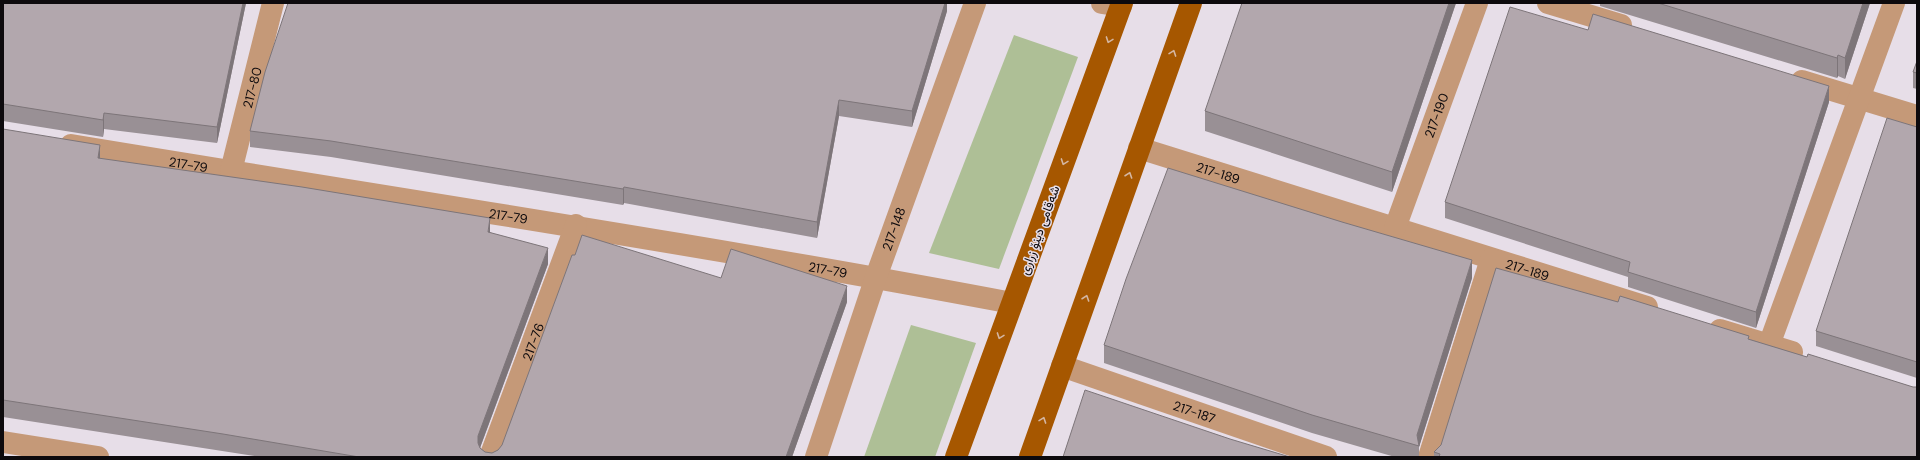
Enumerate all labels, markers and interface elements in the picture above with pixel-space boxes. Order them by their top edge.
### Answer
one-way arrow [1105,36,1113,43]
one-way arrow [1169,49,1177,56]
street label: 217-80 [239,65,266,110]
street label: 217-190 [1421,91,1452,140]
street label: 217-79 [168,153,209,176]
one-way arrow [1060,158,1069,165]
street label: 217-189 [1194,158,1242,188]
one-way arrow [1125,172,1133,179]
street label: شەقامی دینۆ زراری [1015,183,1063,277]
street label: 217-79 [488,205,529,228]
street label: 217-148 [878,205,910,253]
street label: 217-189 [1503,255,1551,285]
street label: 217-79 [807,258,848,282]
one-way arrow [1082,294,1090,301]
street label: 217-76 [518,321,548,363]
one-way arrow [997,333,1005,340]
street label: 217-187 [1171,397,1218,427]
one-way arrow [1038,417,1047,424]

